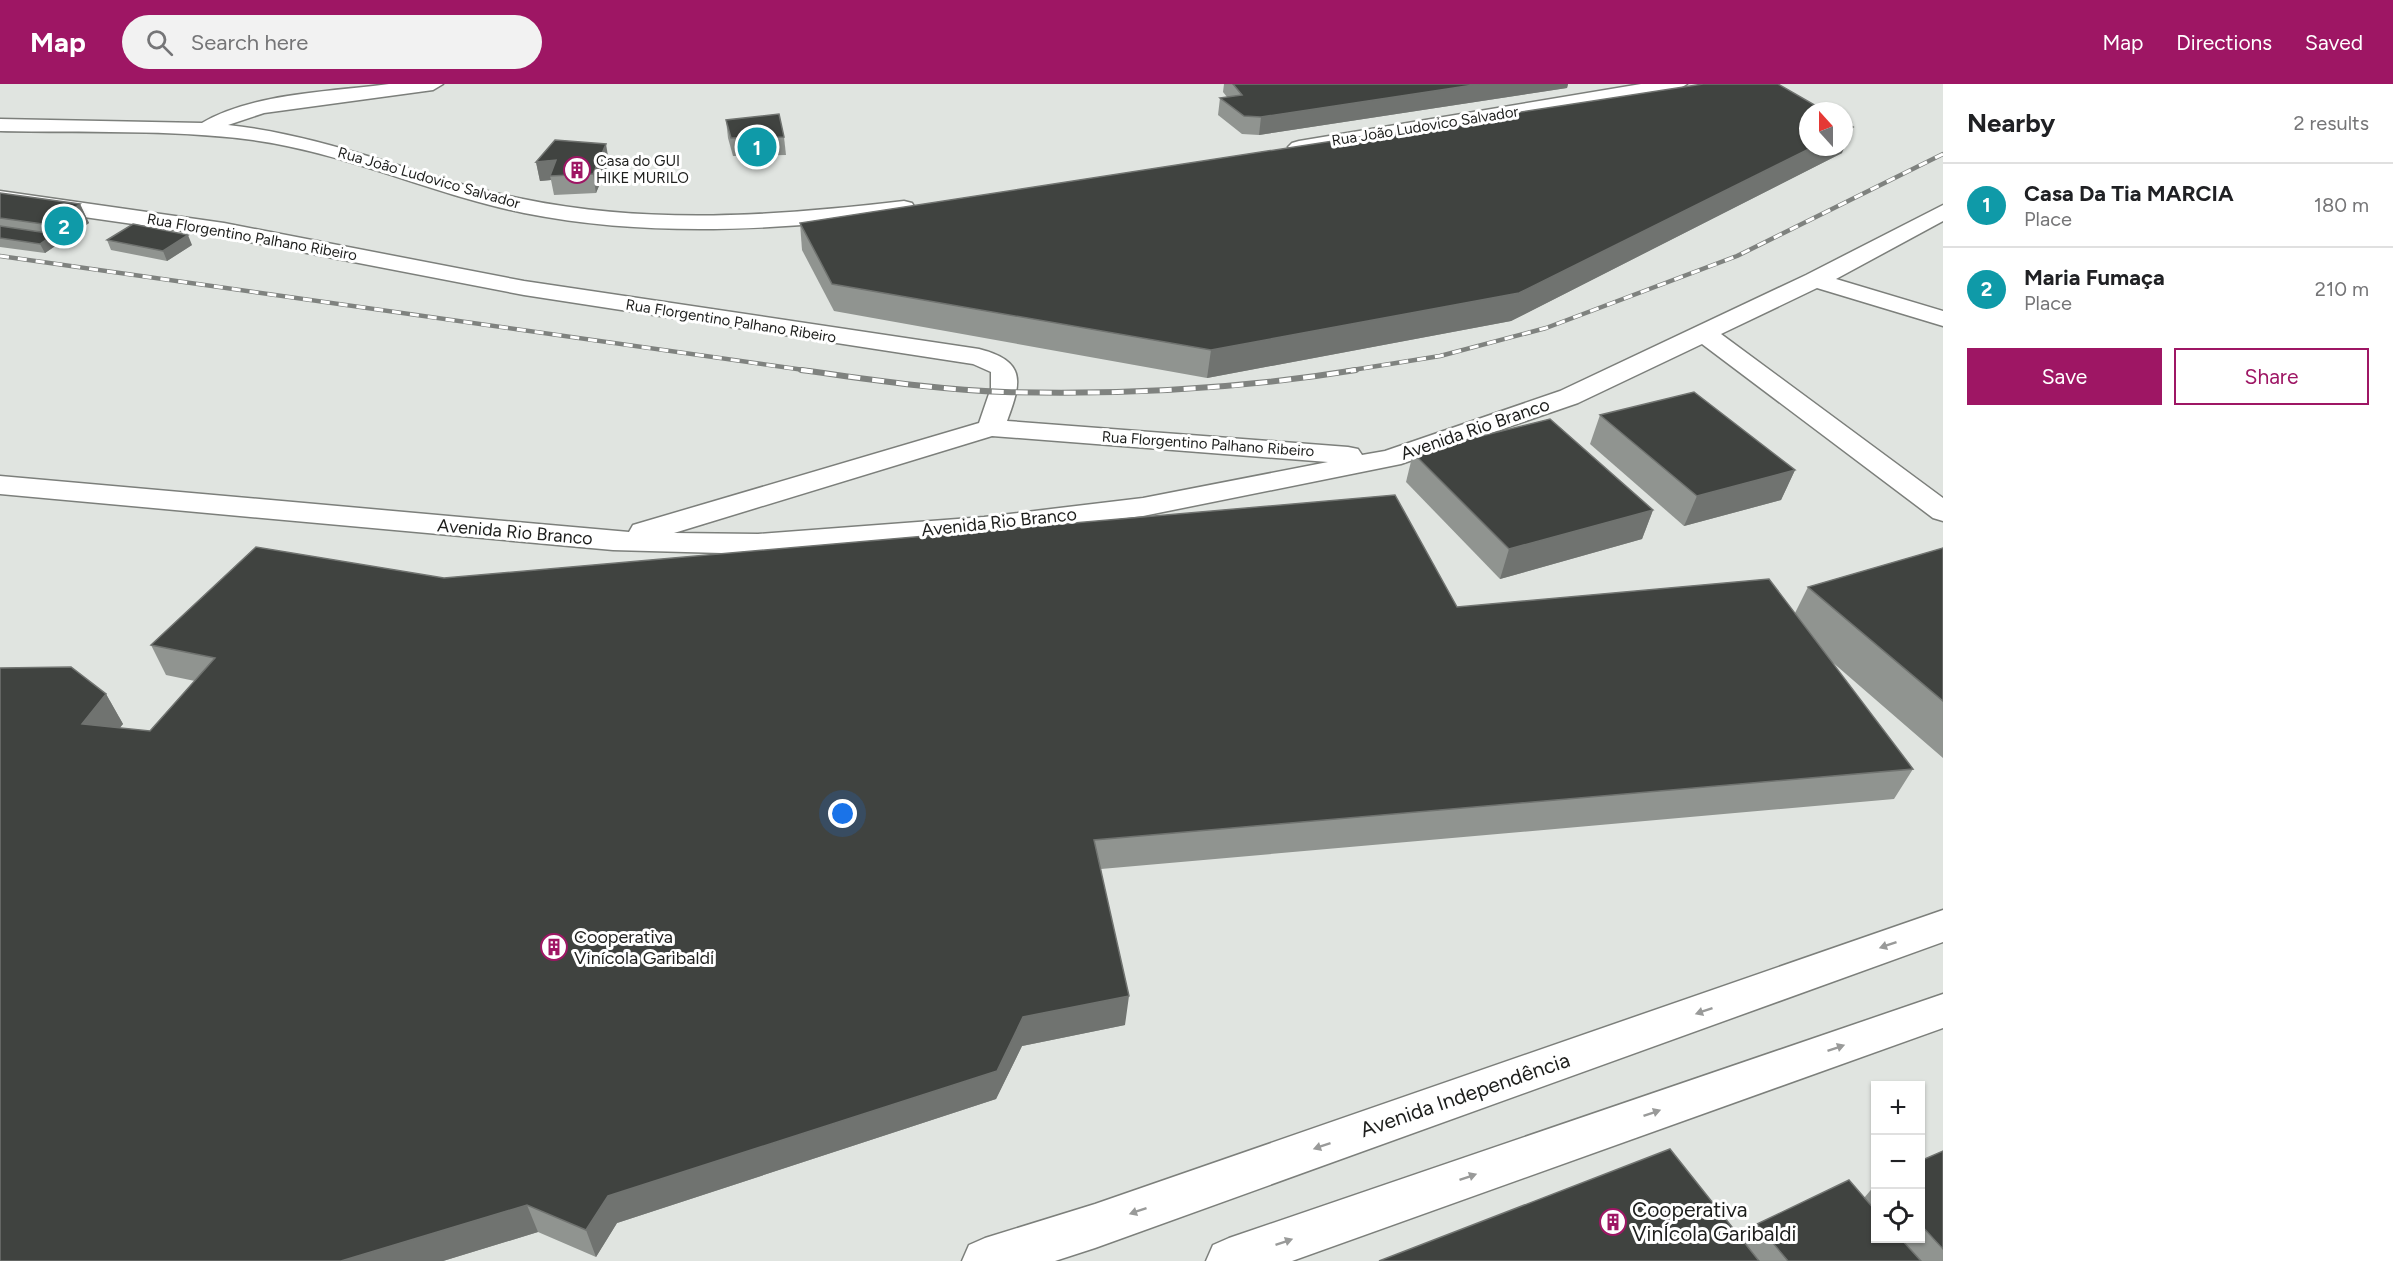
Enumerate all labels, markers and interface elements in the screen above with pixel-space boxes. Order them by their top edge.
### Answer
search box [122,15,542,69]
text: Map [30,25,86,59]
icon: search [143,26,176,59]
text: Search here [191,29,308,56]
text: Map [2102,30,2143,55]
text: Directions [2176,30,2272,55]
text: Saved [2305,30,2363,55]
street label: Rua João Ludovico Salvador [1330,102,1520,150]
north arrow [1799,102,1853,156]
text: Nearby [1967,107,2055,139]
text: 2 results [2293,111,2369,135]
pin: 1 [738,124,777,170]
street label: Rua João Ludovico Salvador [336,143,522,213]
place label: Casa do GUI HIKE MURILO [596,152,689,187]
building icon: Casa do GUI HIKE MURILO [562,155,592,185]
text: Casa Da Tia MARCIA [2024,180,2234,207]
text: 1 [1982,193,1991,217]
text: 180 m [2314,193,2369,217]
pin: 2 [44,204,84,248]
text: Place [2024,207,2072,231]
street label: Rua Florgentino Palhano Ribeiro [146,210,359,264]
text: Maria Fumaça [2024,264,2165,291]
text: 2 [1981,277,1992,301]
text: 210 m [2315,277,2369,301]
text: Place [2024,291,2072,315]
street label: Rua Florgentino Palhano Ribeiro [624,295,838,347]
button: Save [1967,348,2162,405]
button: Share [2174,348,2369,405]
street label: Avenida Rio Branco [1398,393,1552,465]
street label: Rua Florgentino Palhano Ribeiro [1101,428,1315,460]
street label: Avenida Rio Branco [920,503,1078,541]
street label: Avenida Rio Branco [436,514,594,550]
your location [828,799,857,828]
place label: Cooperativa Vinícola Garibaldi [574,926,714,969]
building icon: Cooperativa Vinícola Garibaldi [539,932,569,962]
one-way arrow [1879,941,1897,951]
one-way arrow [1695,1006,1713,1016]
one-way arrow [1827,1043,1845,1053]
street label: Avenida Independência [1357,1047,1573,1142]
map controls [1871,1081,1925,1243]
button: + [1871,1081,1925,1135]
one-way arrow [1643,1107,1661,1117]
button: − [1871,1135,1925,1189]
one-way arrow [1313,1141,1331,1151]
one-way arrow [1459,1172,1477,1182]
button: locate [1871,1189,1925,1243]
place label: Cooperativa VinÍcola Garibaldi [1632,1197,1796,1246]
one-way arrow [1129,1206,1147,1216]
building icon: Cooperativa VinÍcola Garibaldi [1598,1207,1628,1237]
one-way arrow [1275,1236,1293,1246]

